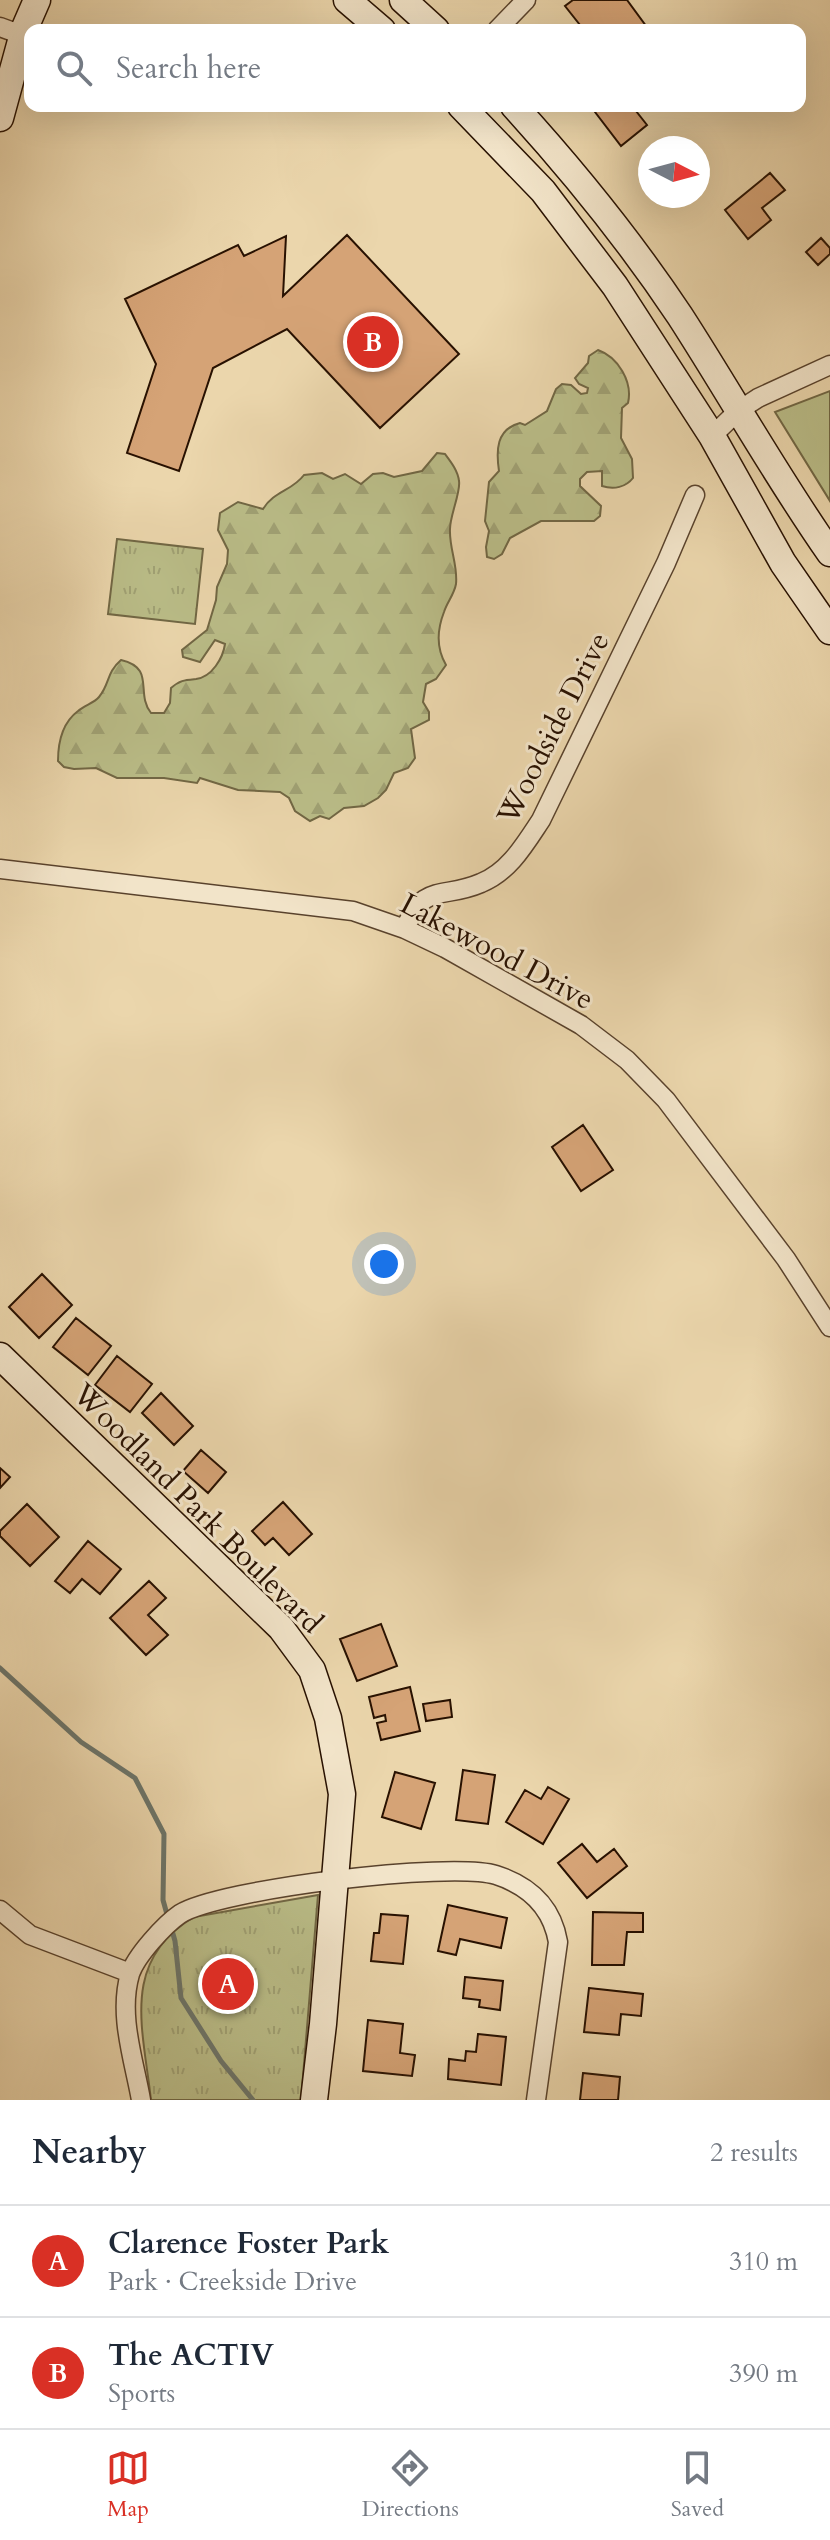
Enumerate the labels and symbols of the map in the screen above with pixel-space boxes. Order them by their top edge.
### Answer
north arrow [638,136,710,208]
pin: B [347,312,399,372]
street label: Woodside Drive [487,625,619,832]
street label: Lakewood Drive [393,883,601,1020]
your location [364,1244,404,1284]
street label: Woodland Park Boulevard [63,1374,332,1642]
pin: A [202,1954,254,2014]

